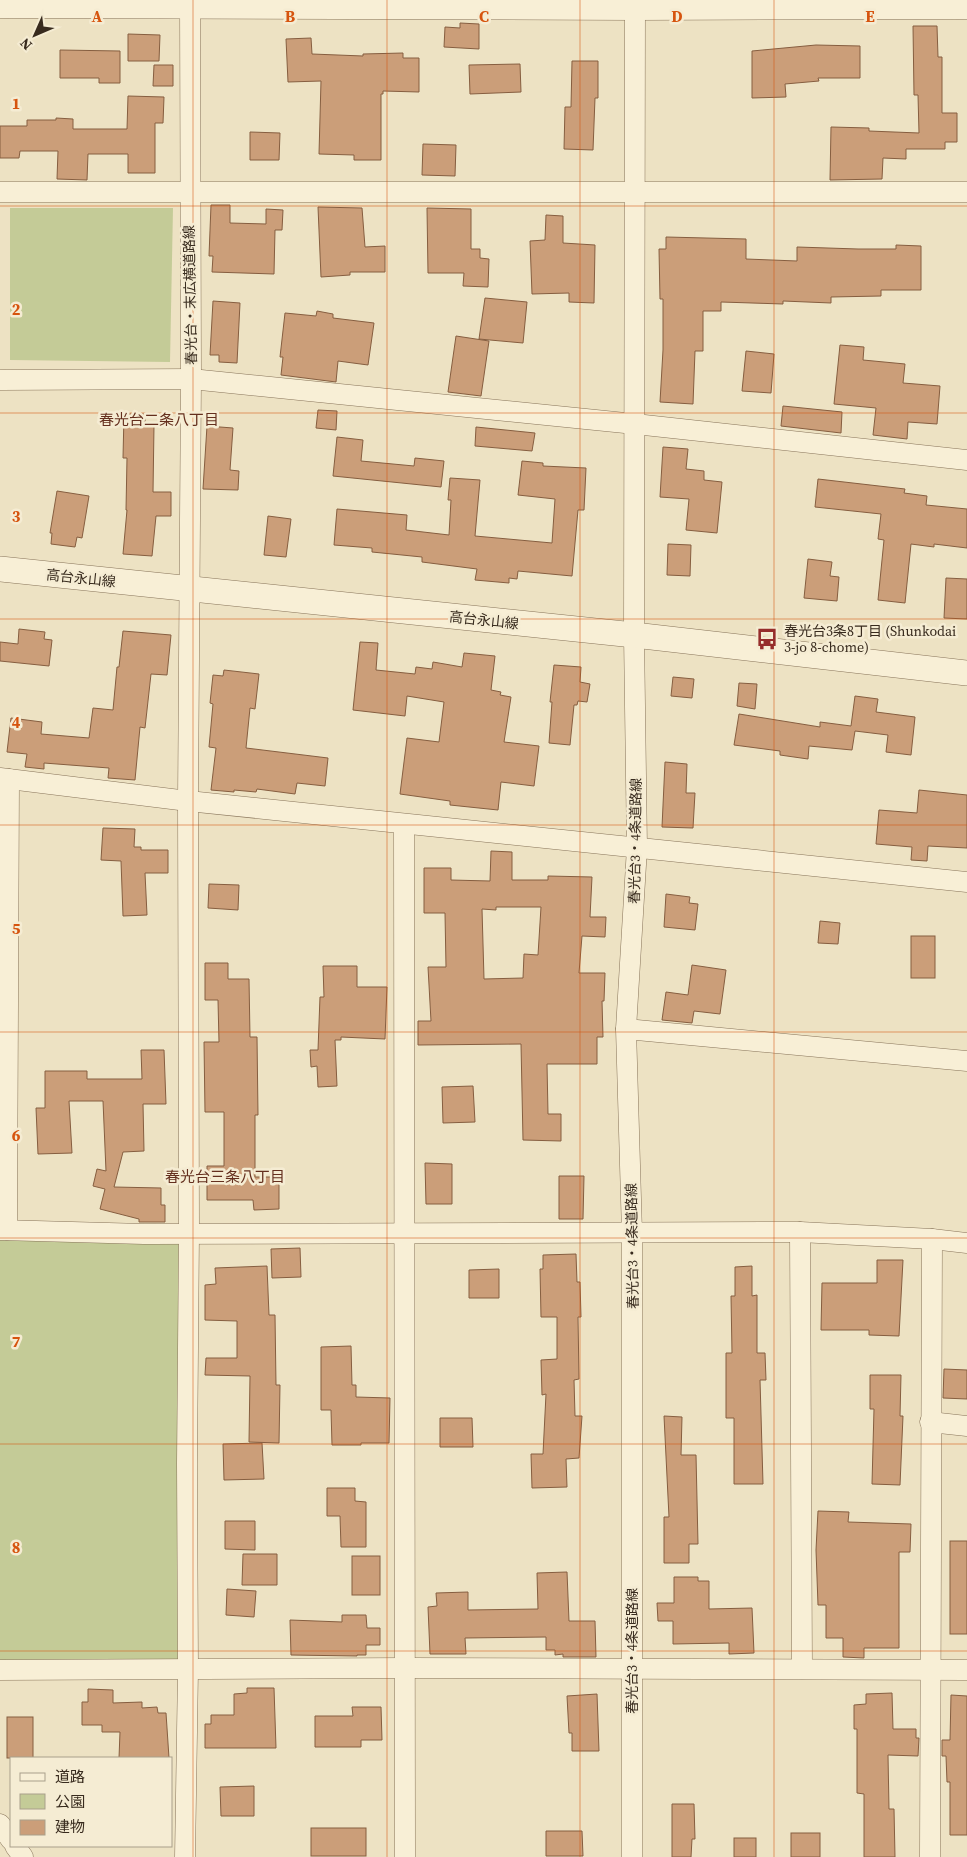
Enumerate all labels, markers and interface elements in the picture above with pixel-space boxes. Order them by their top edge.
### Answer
text: A [92,5,103,27]
text: B [285,5,296,27]
text: C [479,5,489,27]
text: D [671,5,683,27]
text: E [865,5,875,27]
north arrow [10,10,60,60]
text: N [15,34,36,55]
text: 1 [12,92,20,114]
street label: 春光台・末広横道路線 [179,225,201,365]
text: 2 [12,298,21,320]
district label: 春光台二条八丁目 [99,409,219,430]
text: 3 [12,505,21,527]
street label: 高台永山線 [45,564,117,592]
street label: 高台永山線 [448,606,520,634]
place label: 春光台3条8丁目 (Shunkodai 3-jo 8-chome) [784,621,956,657]
bus stop icon: 春光台3条8丁目 (Shunkodai 3-jo 8-chome) [754,626,780,652]
text: 4 [12,711,21,733]
street label: 春光台3・4条道路線 [624,778,646,904]
text: 5 [12,917,21,939]
text: 6 [12,1124,21,1146]
district label: 春光台三条八丁目 [165,1166,285,1187]
street label: 春光台3・4条道路線 [621,1183,643,1309]
text: 7 [12,1330,21,1352]
text: 8 [12,1536,20,1558]
street label: 春光台3・4条道路線 [622,1588,642,1714]
legend [10,1757,172,1847]
text: 道路 [55,1766,85,1787]
text: 公園 [55,1791,85,1812]
text: 建物 [55,1816,85,1837]

